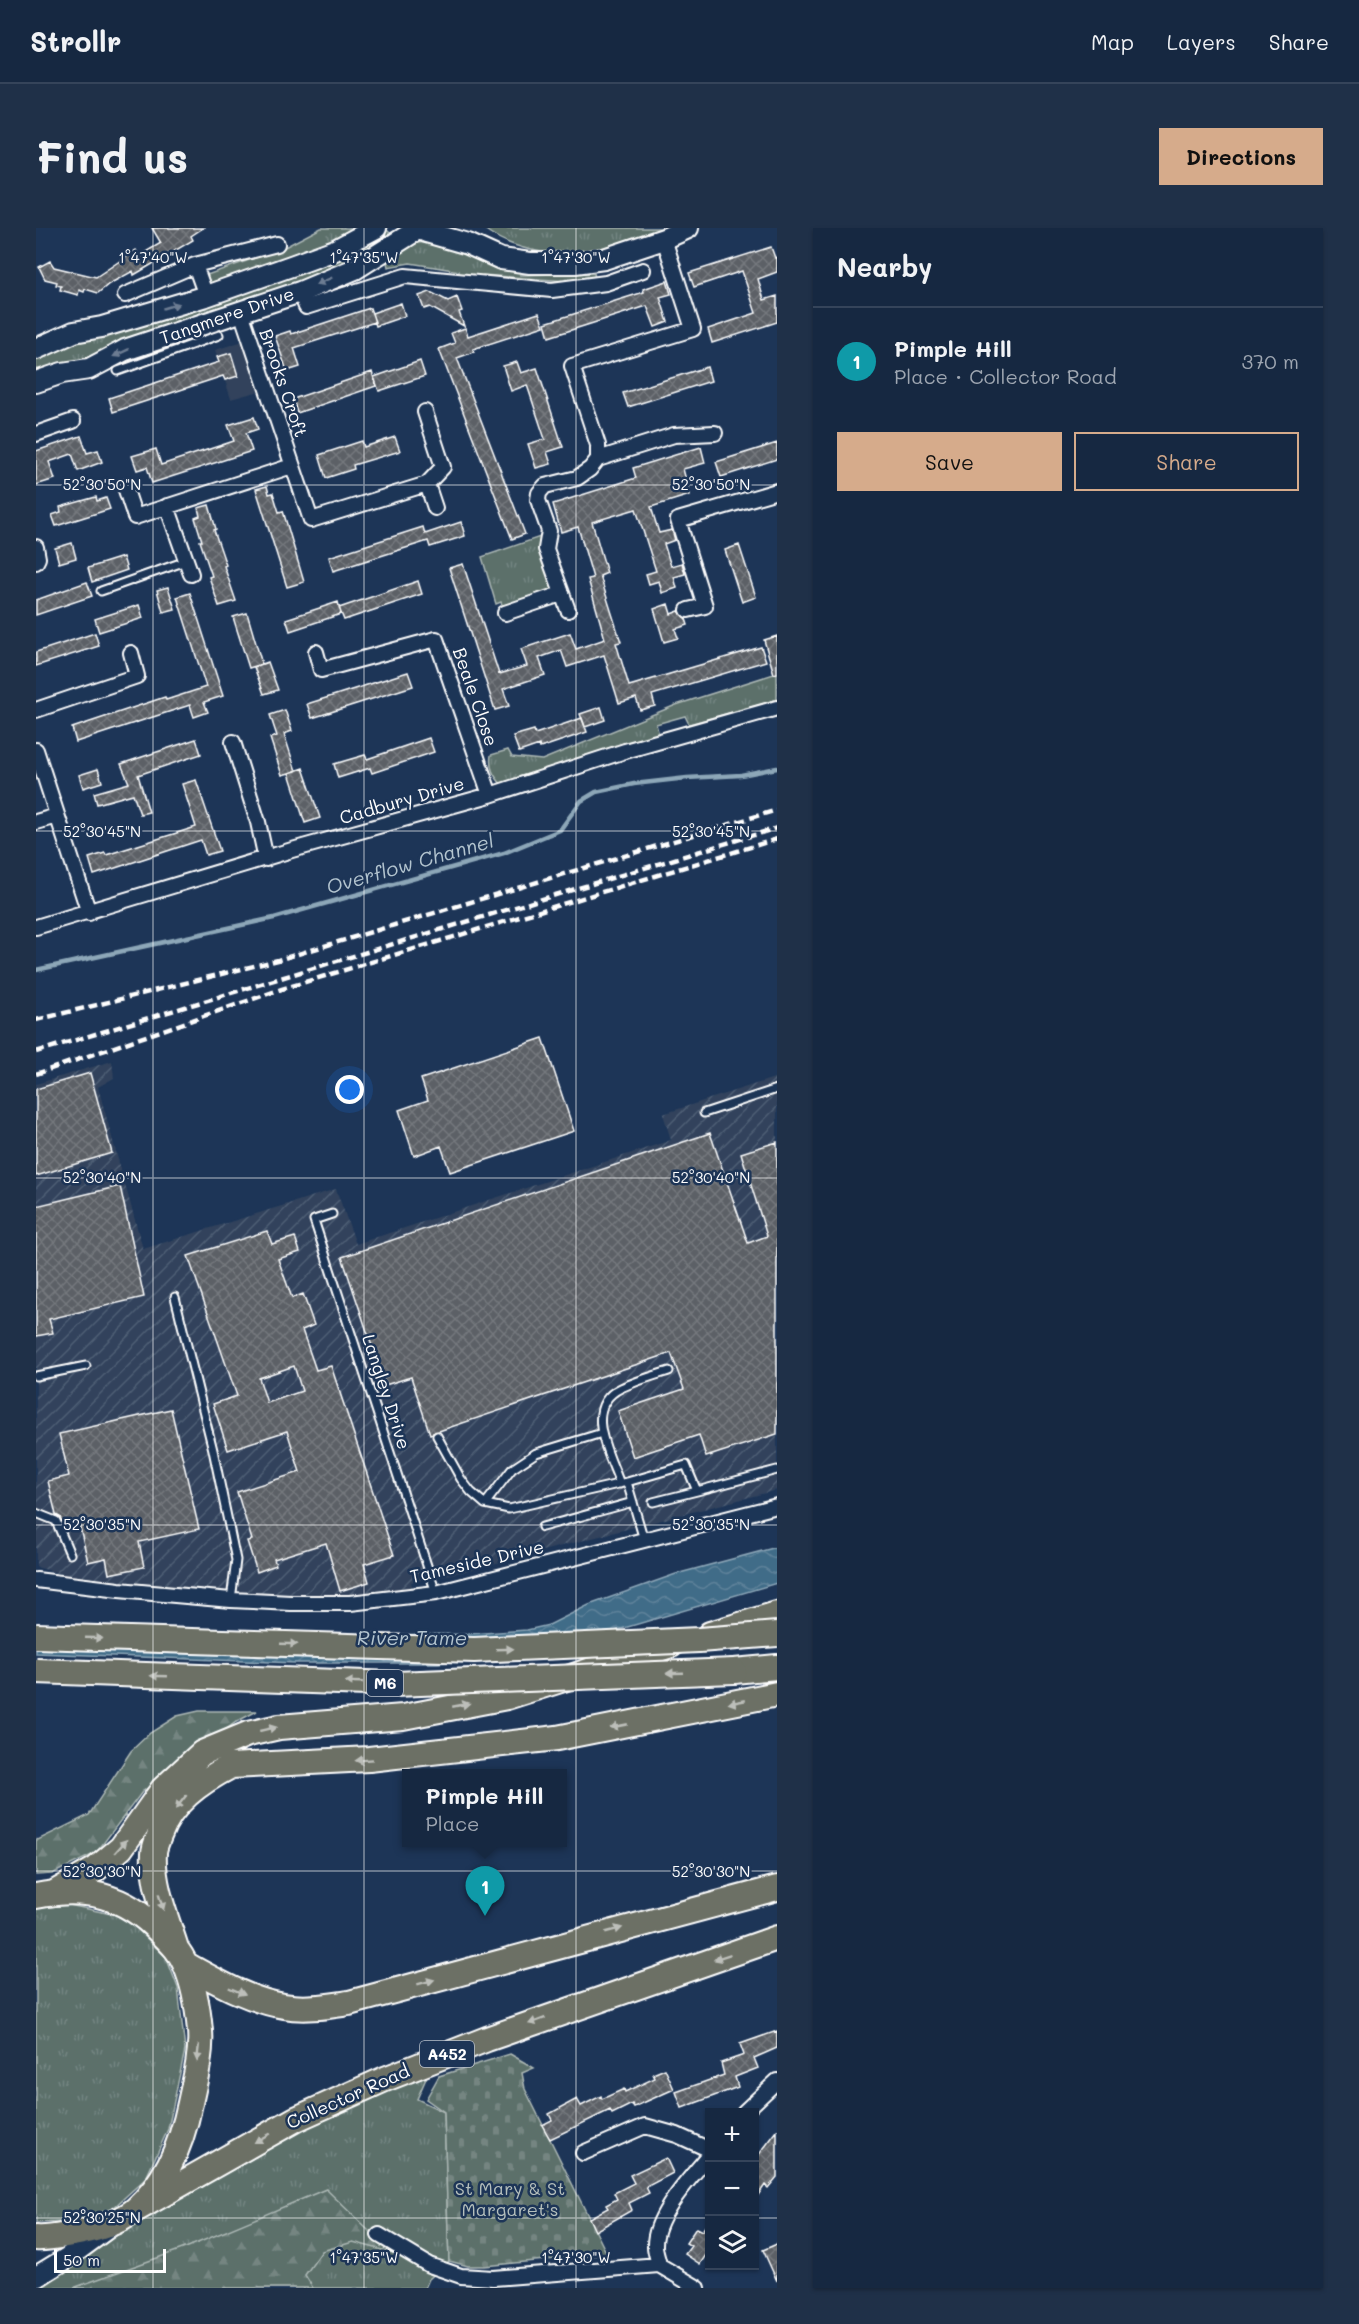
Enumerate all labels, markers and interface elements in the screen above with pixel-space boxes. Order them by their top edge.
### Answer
text: Strollr [30,23,121,59]
text: Map [1091,28,1134,55]
text: Layers [1167,28,1236,55]
text: Share [1269,28,1329,55]
button: Directions [1159,128,1323,185]
text: Find us [36,129,188,184]
text: 1°47'40"W [118,247,188,267]
text: 1°47'35"W [330,247,398,267]
text: 1°47'30"W [541,247,611,267]
text: Nearby [837,250,932,284]
one-way arrow [315,276,333,286]
street label: Tangmere Drive [156,281,297,349]
one-way arrow [163,301,181,310]
street label: Brooks Croft [254,325,314,440]
text: Pimple Hill [894,334,1012,363]
text: 1 [852,348,861,374]
text: 370 m [1241,348,1299,374]
one-way arrow [112,349,129,358]
text: Place · Collector Road [894,363,1117,389]
button: Save [837,432,1062,491]
button: Share [1074,432,1299,491]
text: 52°30'50"N [63,474,141,494]
text: 52°30'50"N [672,474,750,494]
street label: Beale Close [448,644,504,749]
street label: Cadbury Drive [337,771,467,829]
text: 52°30'45"N [63,821,141,841]
text: 52°30'45"N [672,821,750,841]
water label: Overflow Channel [323,827,496,899]
your location [335,1075,364,1104]
text: 52°30'40"N [63,1167,141,1187]
text: 52°30'40"N [672,1167,750,1187]
street label: Langley Drive [357,1331,417,1452]
text: 52°30'35"N [63,1514,141,1534]
text: 52°30'35"N [672,1514,750,1534]
street label: Tameside Drive [407,1534,546,1588]
water label: River Tame [357,1624,467,1650]
one-way arrow [85,1634,104,1643]
one-way arrow [280,1640,299,1649]
one-way arrow [496,1644,515,1653]
one-way arrow [666,1669,685,1678]
road number: M6 [367,1670,403,1696]
one-way arrow [150,1671,169,1680]
one-way arrow [345,1678,364,1687]
one-way arrow [728,1698,746,1708]
one-way arrow [452,1700,471,1709]
one-way arrow [610,1722,629,1731]
one-way arrow [259,1724,278,1733]
one-way arrow [354,1755,373,1764]
popup [402,1769,567,1847]
text: Pimple Hill [426,1781,543,1810]
one-way arrow [175,1794,187,1809]
text: Place [426,1810,479,1836]
one-way arrow [114,1839,128,1854]
text: 52°30'30"N [63,1861,141,1881]
text: 52°30'30"N [672,1861,750,1881]
pin: 1 [466,1866,504,1916]
one-way arrow [157,1893,167,1911]
one-way arrow [605,1925,624,1935]
one-way arrow [713,1952,731,1962]
one-way arrow [418,1977,436,1986]
one-way arrow [228,1987,246,1996]
one-way arrow [528,2016,546,2026]
road number: A452 [420,2041,474,2067]
one-way arrow [193,2044,203,2063]
street label: Collector Road [282,2058,413,2134]
map controls [705,2108,759,2270]
button: + [705,2108,759,2162]
one-way arrow [254,2133,270,2144]
button: − [705,2162,759,2216]
park label: St Mary & St Margaret's [455,2176,565,2221]
text: 52°30'25"N [63,2207,141,2227]
button: layers [705,2216,759,2270]
scale bar [54,2246,166,2274]
text: 1°47'35"W [330,2247,398,2267]
text: 1°47'30"W [541,2247,611,2267]
text: 50 m [63,2249,100,2270]

